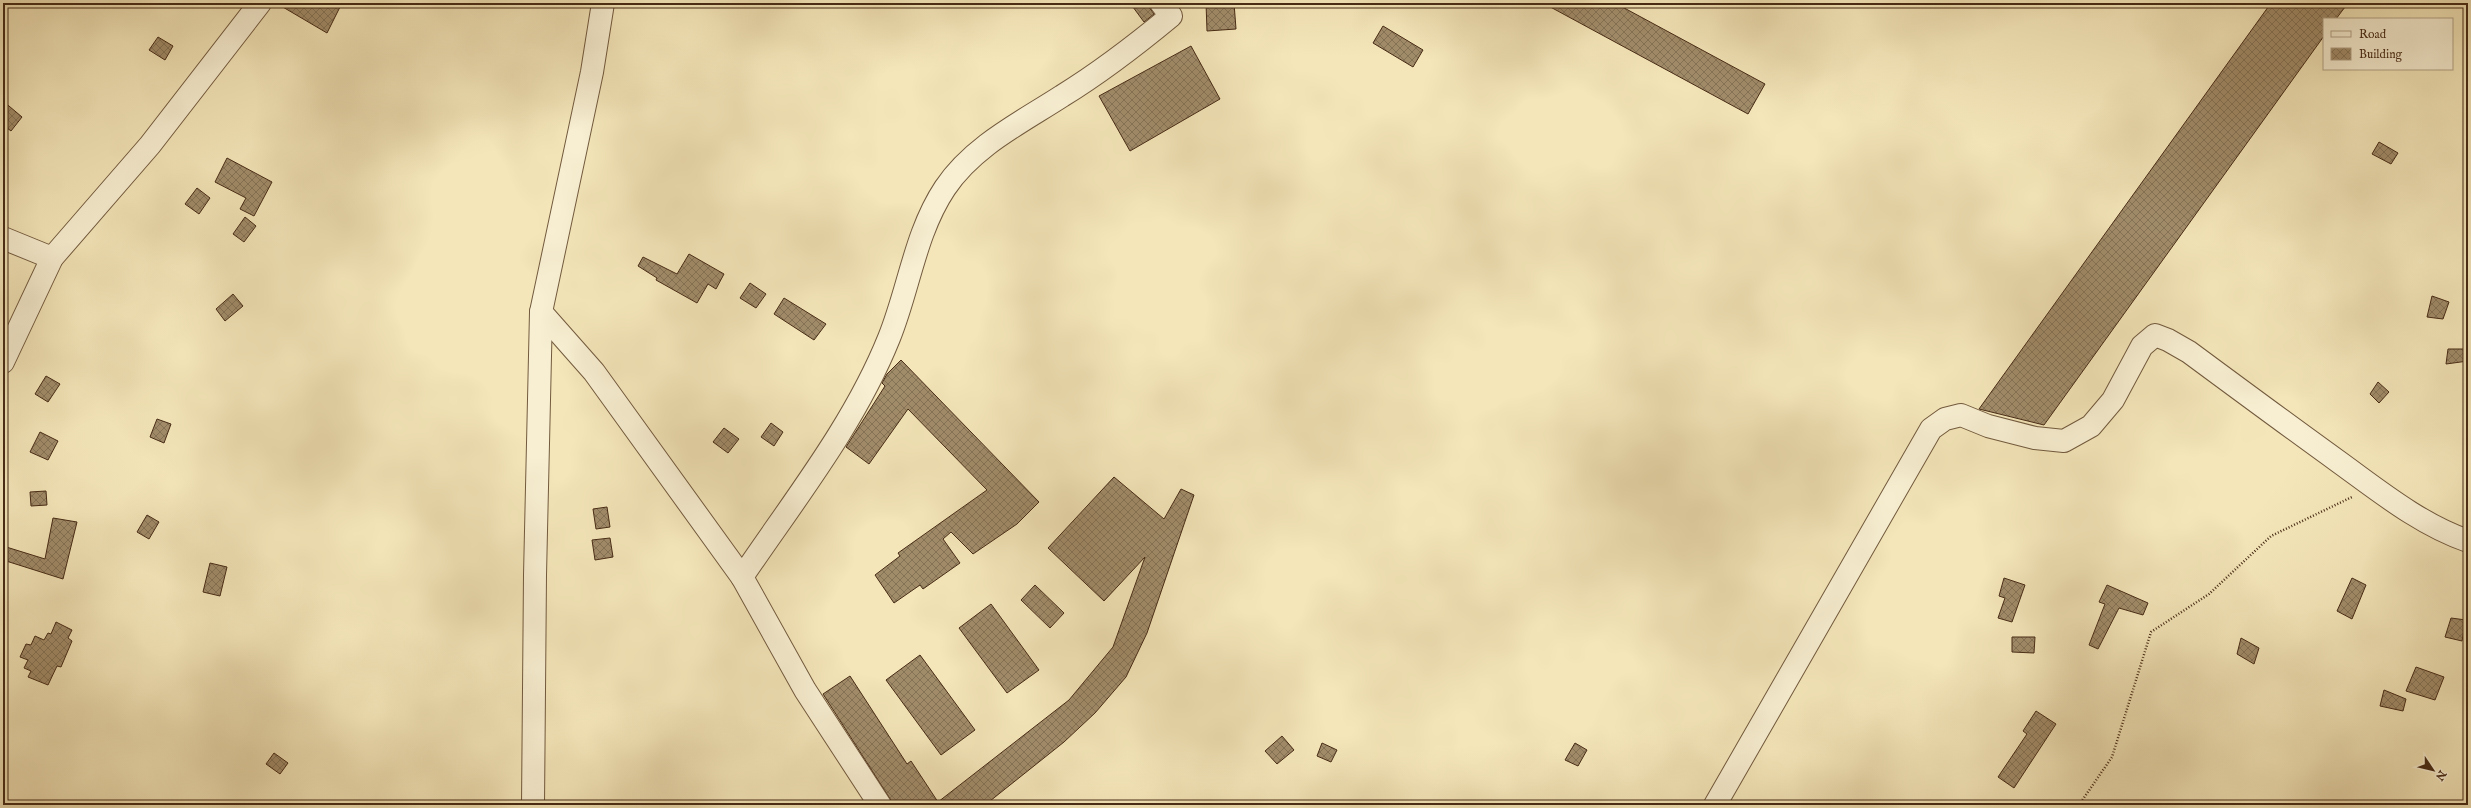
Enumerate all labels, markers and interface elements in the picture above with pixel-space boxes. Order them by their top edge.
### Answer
legend [2323,18,2453,70]
text: Road [2359,27,2387,42]
text: Building [2359,47,2403,62]
north arrow [2413,750,2453,790]
text: N [2432,766,2449,783]

